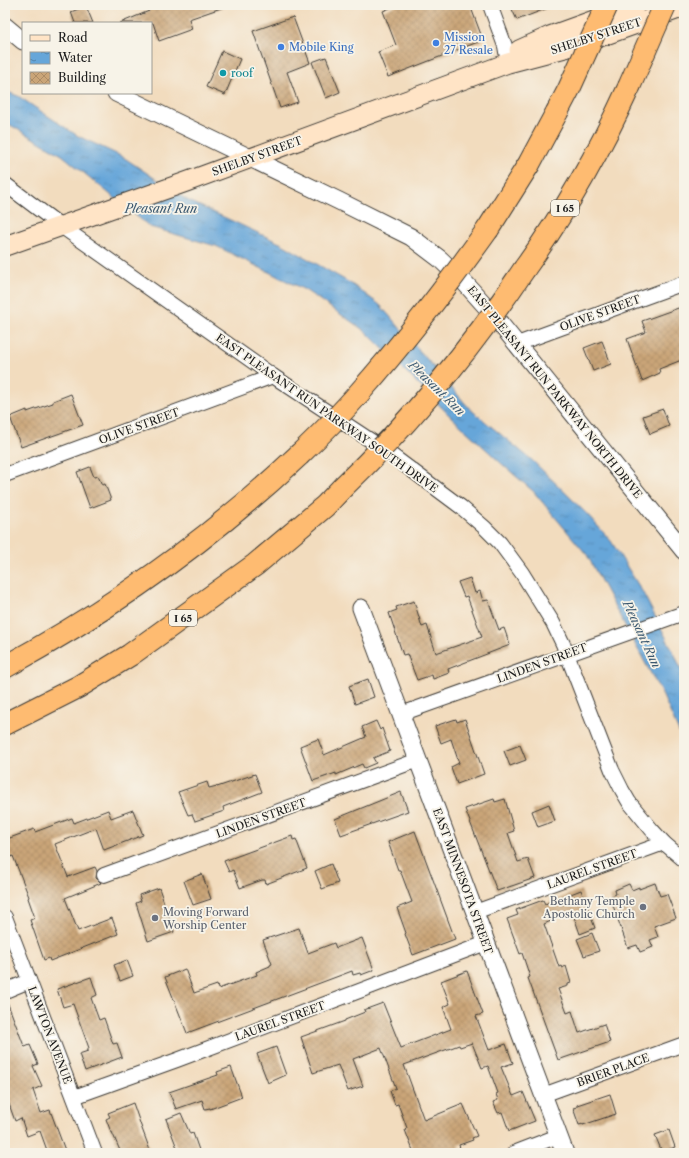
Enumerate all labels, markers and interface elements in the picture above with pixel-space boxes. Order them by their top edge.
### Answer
street label: SHELBY STREET [549,14,644,57]
legend [22,22,152,94]
text: Road [58,30,88,45]
place label: Mission 27 Resale [444,30,493,57]
marker: Mission 27 Resale [431,38,441,48]
place label: Mobile King [289,40,354,54]
marker: Mobile King [276,42,286,52]
text: Water [57,50,92,65]
place label: roof [231,66,255,80]
marker: roof [218,68,228,78]
text: Building [58,70,106,85]
street label: SHELBY STREET [210,133,305,179]
road number: I 65 [551,200,579,216]
water label: Pleasant Run [124,201,197,216]
street label: EAST PLEASANT RUN PARKWAY NORTH DRIVE [465,283,645,501]
street label: OLIVE STREET [558,292,643,334]
street label: EAST PLEASANT RUN PARKWAY SOUTH DRIVE [213,330,441,496]
water label: Pleasant Run [405,357,468,419]
street label: OLIVE STREET [97,405,182,447]
water label: Pleasant Run [619,597,664,670]
road number: I 65 [169,610,197,626]
street label: LINDEN STREET [495,640,590,686]
street label: LINDEN STREET [214,795,309,841]
street label: EAST MINNESOTA STREET [430,806,496,957]
street label: LAUREL STREET [545,846,640,892]
place label: Bethany Temple Apostolic Church [542,894,635,921]
marker: Bethany Temple Apostolic Church [638,902,648,912]
place label: Moving Forward Worship Center [162,905,249,932]
marker: Moving Forward Worship Center [150,913,160,923]
street label: LAWTON AVENUE [25,984,75,1086]
street label: LAUREL STREET [233,998,328,1044]
street label: BRIER PLACE [575,1050,652,1090]

